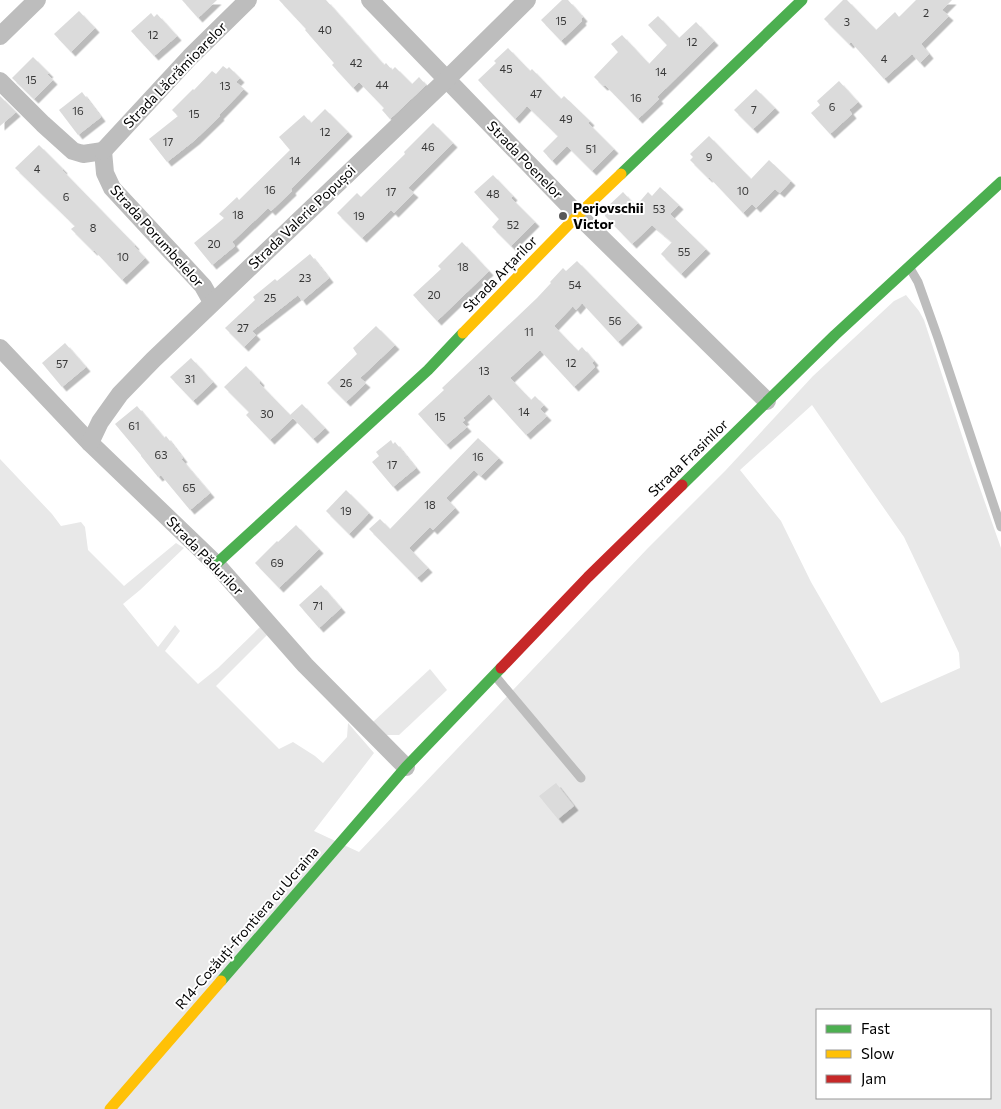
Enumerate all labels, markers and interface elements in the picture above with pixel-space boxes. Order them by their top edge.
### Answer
house number: 2 [923,6,929,19]
house number: 15 [555,14,567,27]
house number: 3 [844,15,850,28]
street label: Strada Lăcrămioarelor [119,18,230,131]
house number: 40 [318,23,332,36]
house number: 12 [148,28,158,41]
house number: 12 [687,35,697,48]
house number: 4 [881,52,888,65]
house number: 42 [350,56,362,69]
house number: 45 [500,62,512,75]
house number: 14 [655,65,667,78]
house number: 15 [25,73,37,86]
house number: 44 [375,78,389,91]
house number: 13 [220,79,230,92]
house number: 47 [530,87,542,100]
house number: 16 [630,91,642,104]
house number: 6 [829,100,836,113]
house number: 7 [751,103,757,116]
house number: 16 [72,104,84,117]
house number: 15 [188,107,200,120]
house number: 49 [559,112,573,125]
street label: Strada Poenelor [484,117,567,202]
house number: 12 [320,125,330,138]
house number: 17 [163,135,173,148]
house number: 46 [421,140,435,153]
house number: 51 [585,142,597,155]
house number: 9 [706,150,713,163]
house number: 14 [289,154,301,167]
street label: Strada Valerie Popușoi [245,161,359,273]
house number: 4 [34,162,41,175]
street label: Strada Porumbelelor [107,181,208,290]
house number: 16 [264,183,276,196]
house number: 10 [737,184,749,197]
house number: 17 [386,185,396,198]
house number: 48 [486,187,500,200]
house number: 6 [63,190,70,203]
place label: Perjovschii Victor [573,199,644,232]
house number: 53 [653,202,665,215]
house number: 18 [232,208,244,221]
house number: 19 [353,209,365,222]
marker: Perjovschii Victor [557,210,569,222]
house number: 52 [507,218,519,231]
house number: 8 [90,221,97,234]
street label: Strada Arțarilor [459,232,541,316]
house number: 20 [207,237,221,250]
house number: 55 [678,245,690,258]
house number: 10 [117,250,129,263]
house number: 18 [457,260,469,273]
house number: 23 [299,271,311,284]
house number: 54 [569,278,582,291]
house number: 20 [427,288,441,301]
house number: 25 [264,291,276,304]
house number: 56 [609,314,622,327]
house number: 27 [237,321,249,334]
house number: 11 [524,325,534,338]
house number: 12 [566,356,576,369]
house number: 57 [56,357,68,370]
house number: 13 [479,364,489,377]
house number: 31 [185,372,195,385]
house number: 26 [340,376,353,389]
house number: 14 [518,405,530,418]
house number: 30 [260,407,274,420]
house number: 15 [434,410,446,423]
street label: Strada Frasinilor [644,415,731,500]
house number: 61 [128,419,140,432]
house number: 63 [155,448,167,461]
house number: 16 [472,450,484,463]
house number: 17 [387,458,397,471]
house number: 65 [183,481,196,494]
house number: 18 [424,498,436,511]
house number: 19 [340,504,352,517]
street label: Strada Pădurilor [163,513,248,599]
house number: 69 [270,556,284,569]
house number: 71 [313,599,323,612]
street label: R14-Cosăuți-frontiera cu Ucraina [171,843,323,1013]
legend [816,1009,991,1099]
text: Fast [861,1019,890,1037]
text: Slow [861,1044,894,1062]
text: Jam [861,1069,886,1087]

